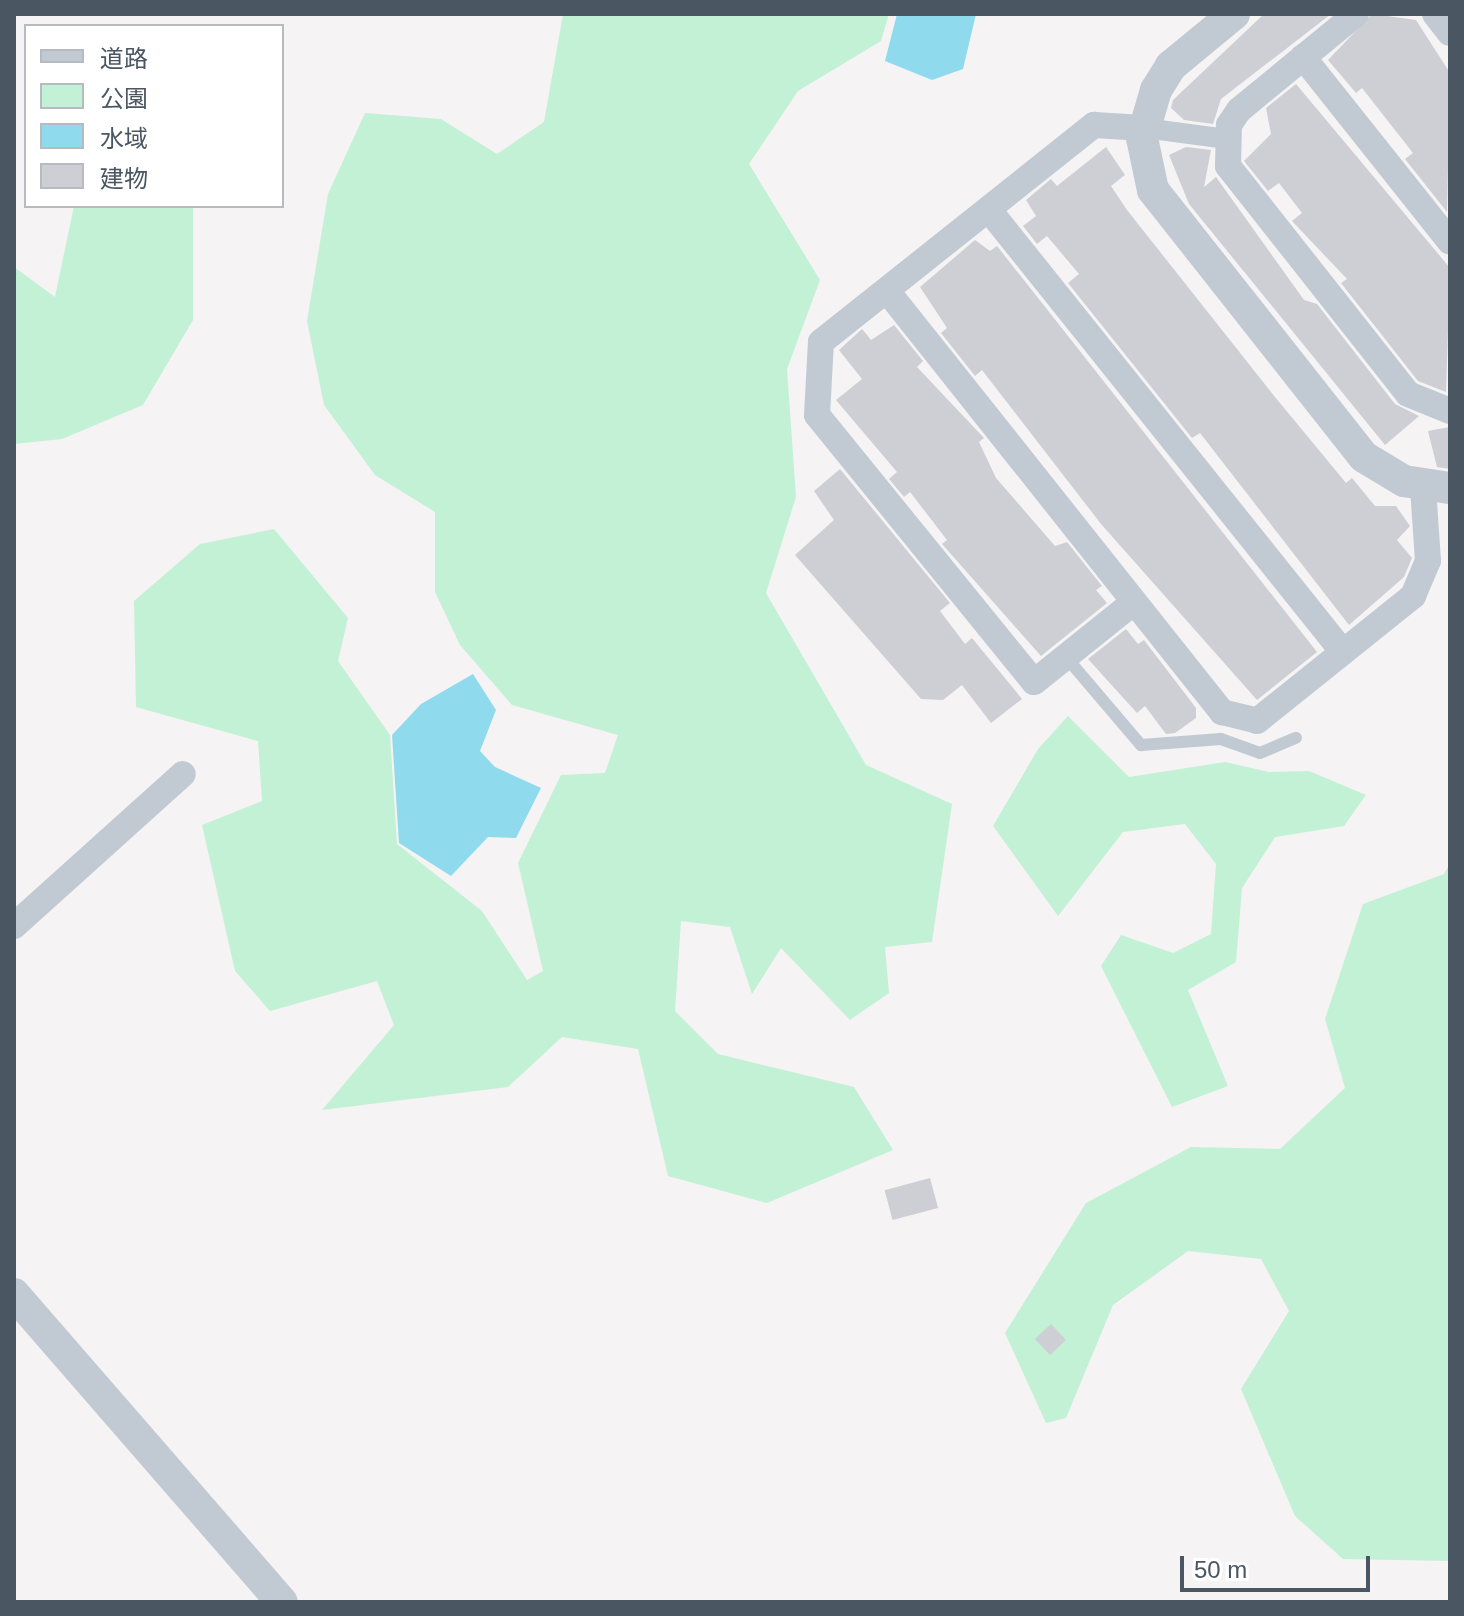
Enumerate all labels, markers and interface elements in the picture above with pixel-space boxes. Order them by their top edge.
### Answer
legend [24,24,284,208]
text: 道路 [100,45,148,72]
text: 公園 [100,85,148,112]
text: 水域 [100,125,148,152]
text: 建物 [100,165,148,192]
scale bar [1184,1540,1374,1590]
text: 50 m [1194,1556,1247,1583]

